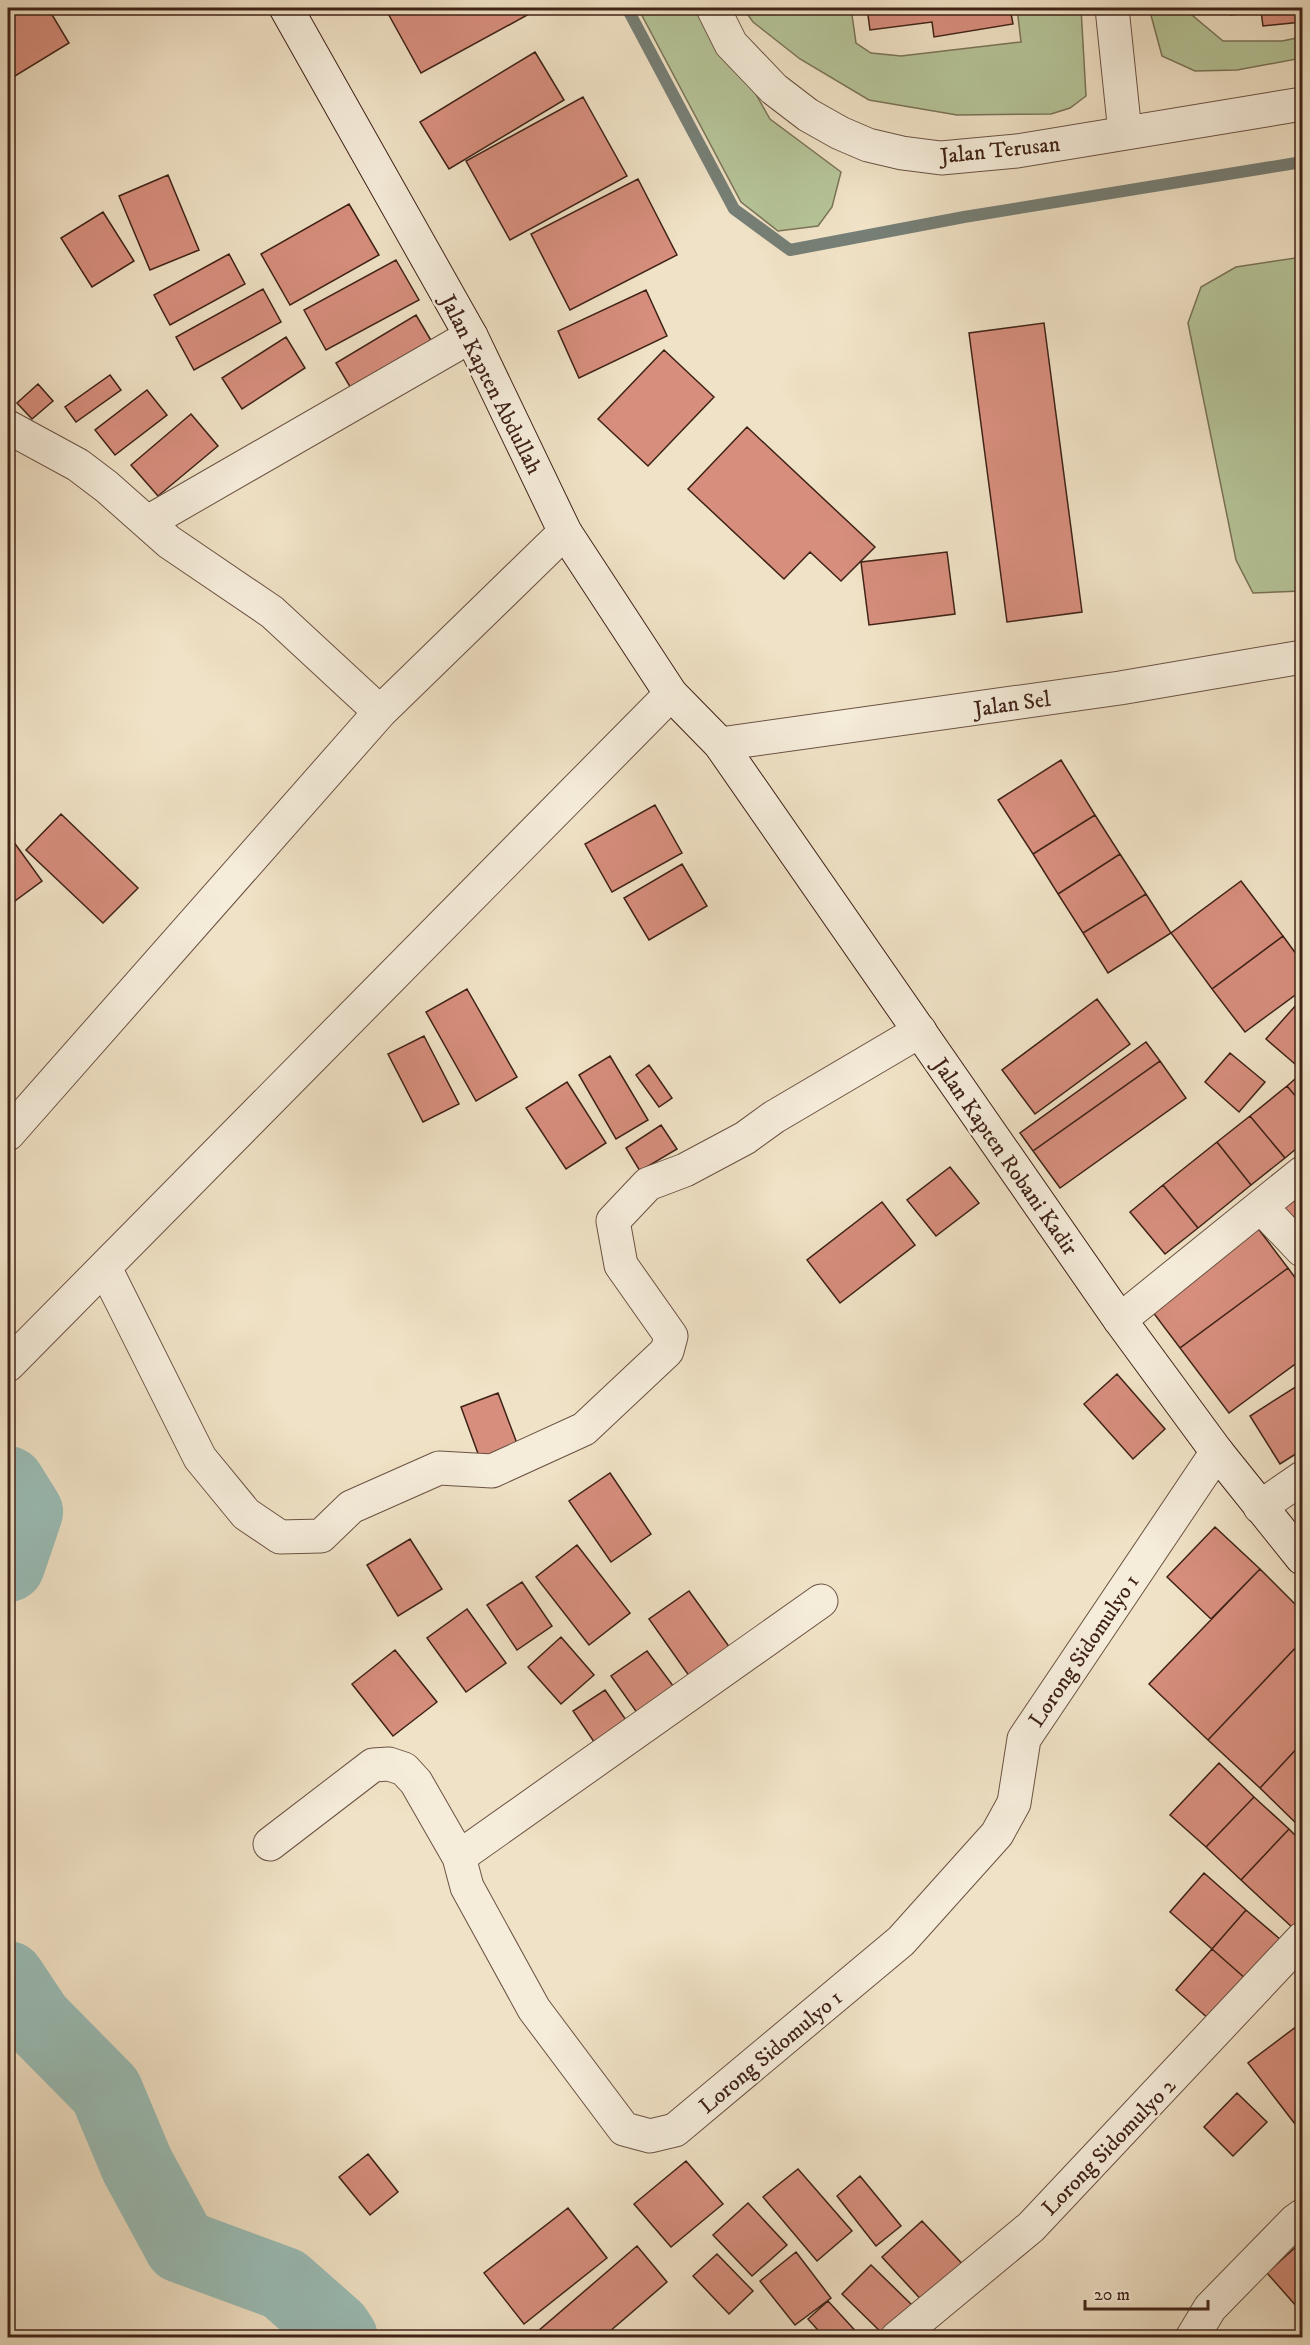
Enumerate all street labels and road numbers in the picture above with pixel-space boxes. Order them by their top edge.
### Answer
street label: Jalan Terusan [937,131,1062,170]
street label: Jalan Kapten Abdullah [433,289,548,479]
street label: Jalan Sel [970,686,1053,723]
street label: Jalan Kapten Robani Kadir [925,1051,1084,1261]
street label: Lorong Sidomulyo 1 [1023,1569,1145,1732]
street label: Lorong Sidomulyo 1 [694,1984,848,2120]
street label: Lorong Sidomulyo 2 [1036,2072,1182,2222]

